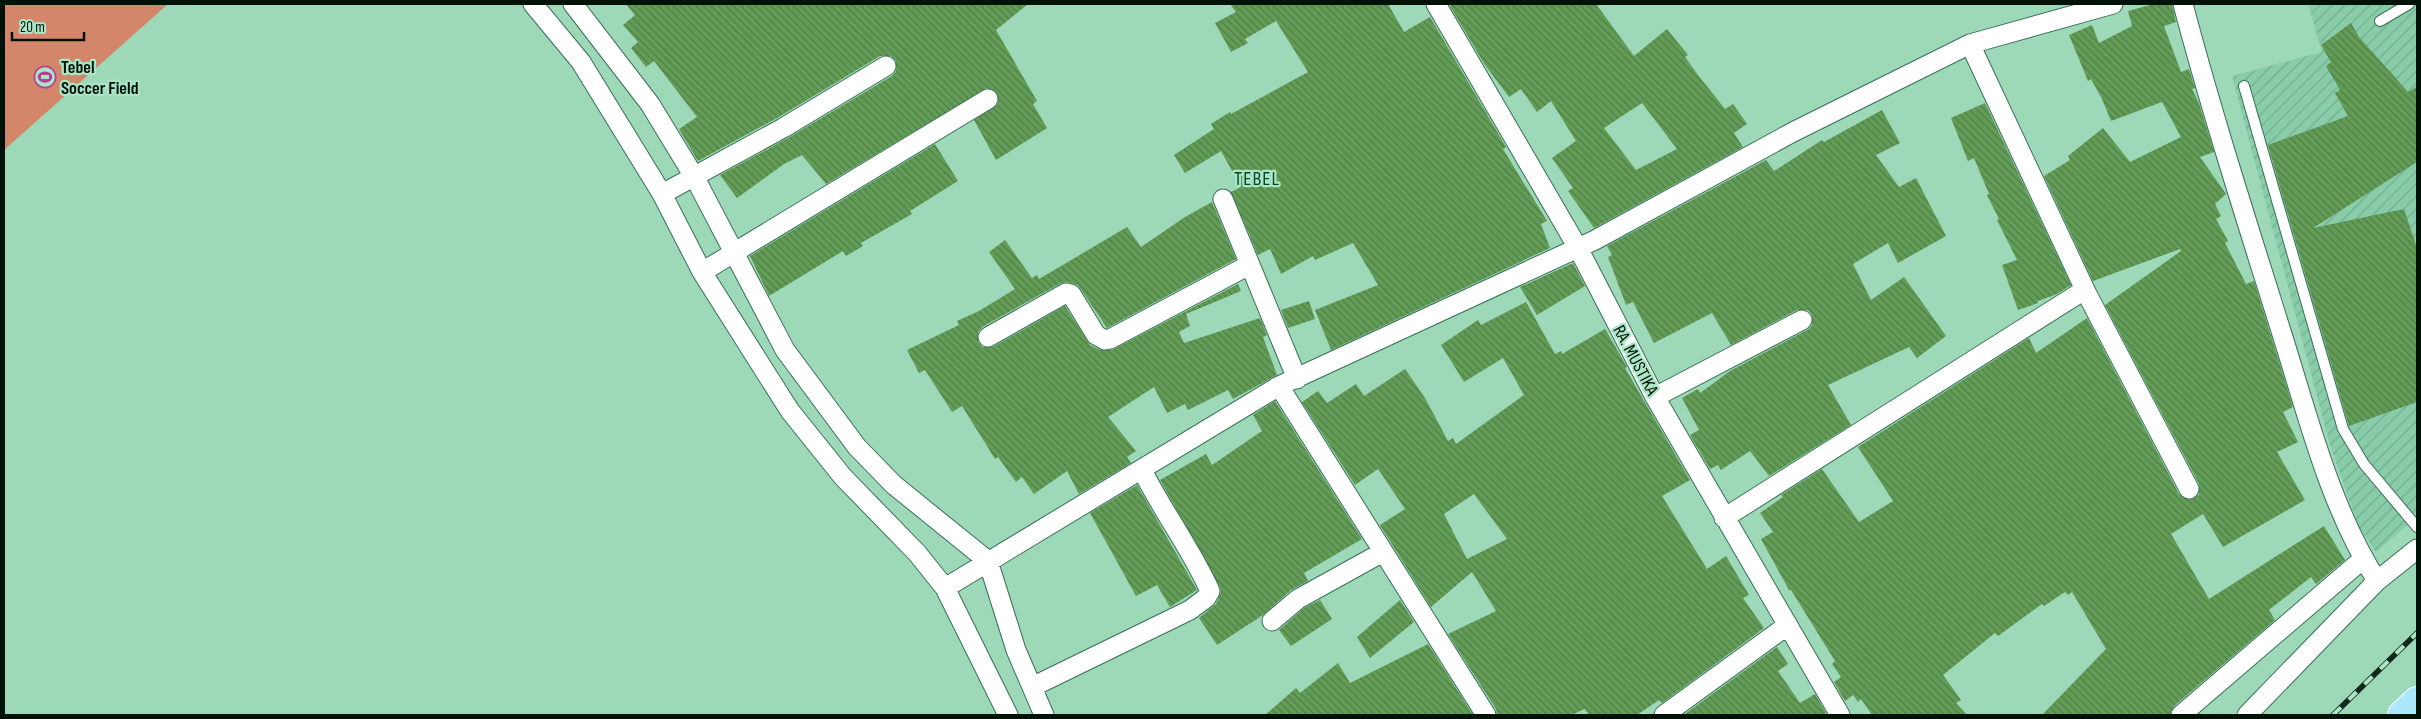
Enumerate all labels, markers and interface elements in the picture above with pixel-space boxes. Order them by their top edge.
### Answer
scale bar [12,10,85,42]
text: 20 m [20,18,45,37]
place label: Tebel Soccer Field [61,57,139,99]
sports icon: Tebel Soccer Field [33,65,57,89]
district label: TEBEL [1234,167,1280,191]
street label: RA. MUSTIKA [1608,322,1663,399]

